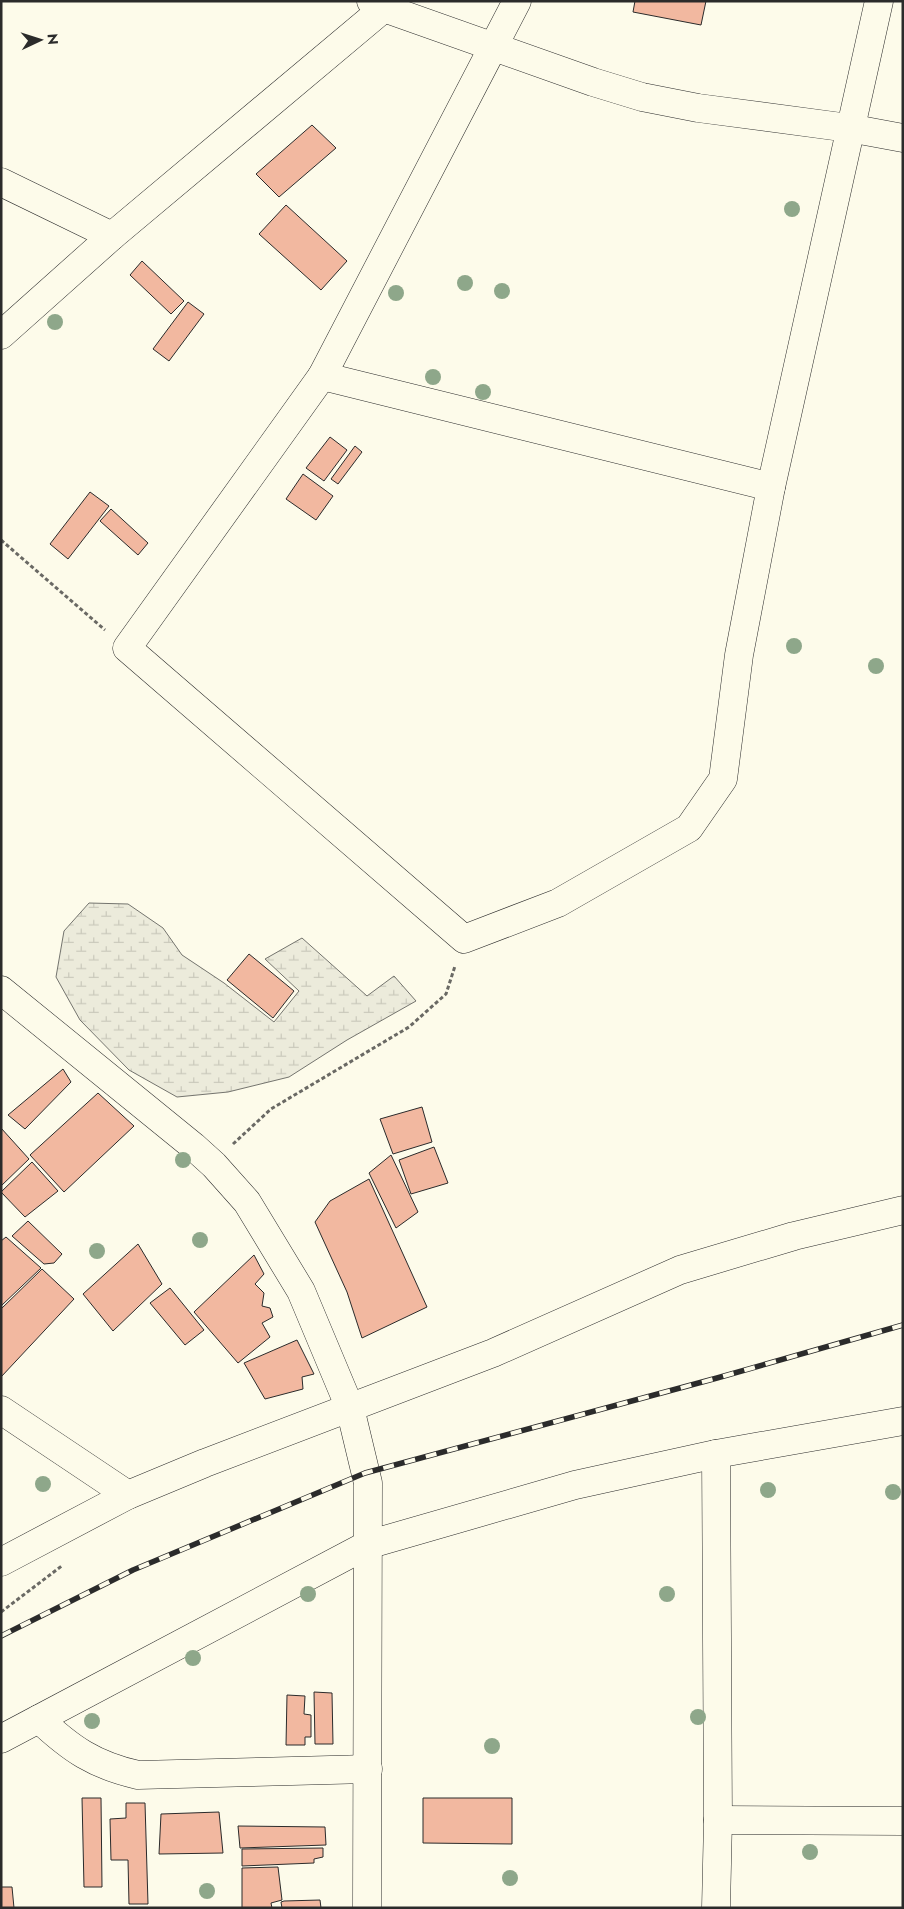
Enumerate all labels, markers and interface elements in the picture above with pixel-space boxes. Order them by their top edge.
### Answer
north arrow [15,15,65,65]
text: N [43,33,63,45]

